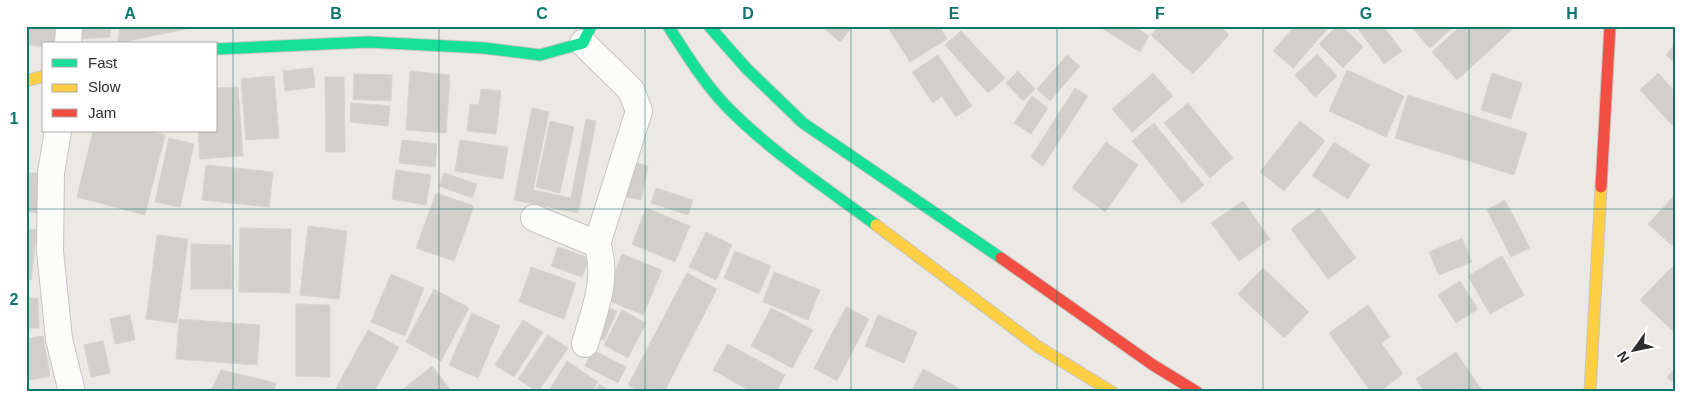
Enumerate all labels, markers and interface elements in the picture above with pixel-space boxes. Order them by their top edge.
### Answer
text: A [124,5,136,22]
text: B [330,5,342,22]
text: C [536,5,548,22]
text: D [742,5,754,22]
text: E [949,5,960,22]
text: F [1155,5,1165,22]
text: G [1360,5,1372,22]
text: H [1566,5,1578,22]
legend [42,42,218,132]
text: Fast [88,54,118,71]
text: Slow [88,78,121,95]
text: Jam [88,104,116,121]
text: 1 [10,110,19,127]
text: 2 [10,291,19,308]
north arrow [1610,326,1660,376]
text: N [1614,348,1633,366]

